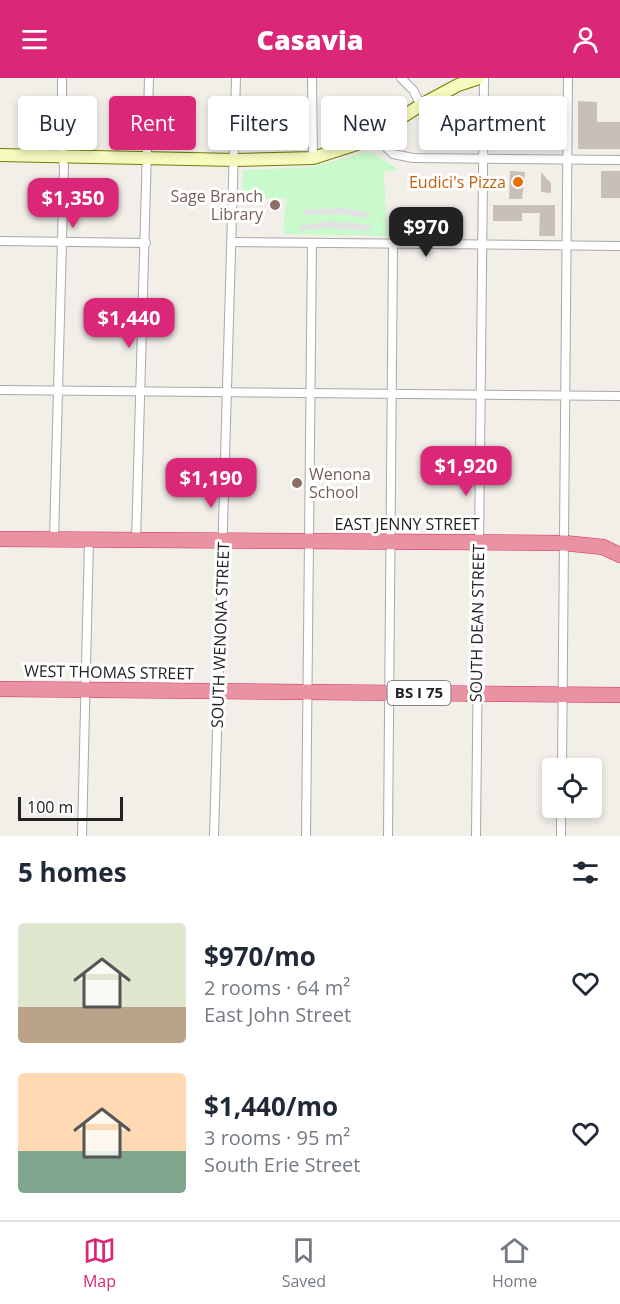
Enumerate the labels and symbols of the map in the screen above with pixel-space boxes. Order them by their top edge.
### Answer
place label: Eudici's Pizza [409,171,506,193]
marker: Eudici's Pizza [511,175,525,189]
pin: $1,350 [24,178,122,229]
place label: Sage Branch Library [170,185,264,225]
marker: Sage Branch Library [268,198,282,212]
pin: $970 [390,207,462,258]
pin: $1,440 [80,298,178,349]
pin: $1,920 [417,446,515,497]
pin: $1,190 [162,458,260,509]
place label: Wenona School [309,463,371,503]
marker: Wenona School [290,476,304,490]
street label: EAST JENNY STREET [334,513,480,535]
street label: SOUTH WENONA STREET [206,541,234,728]
street label: SOUTH DEAN STREET [465,543,489,702]
street label: WEST THOMAS STREET [24,660,194,684]
road number: BS I 75 [388,681,450,705]
scale bar [18,794,123,822]

